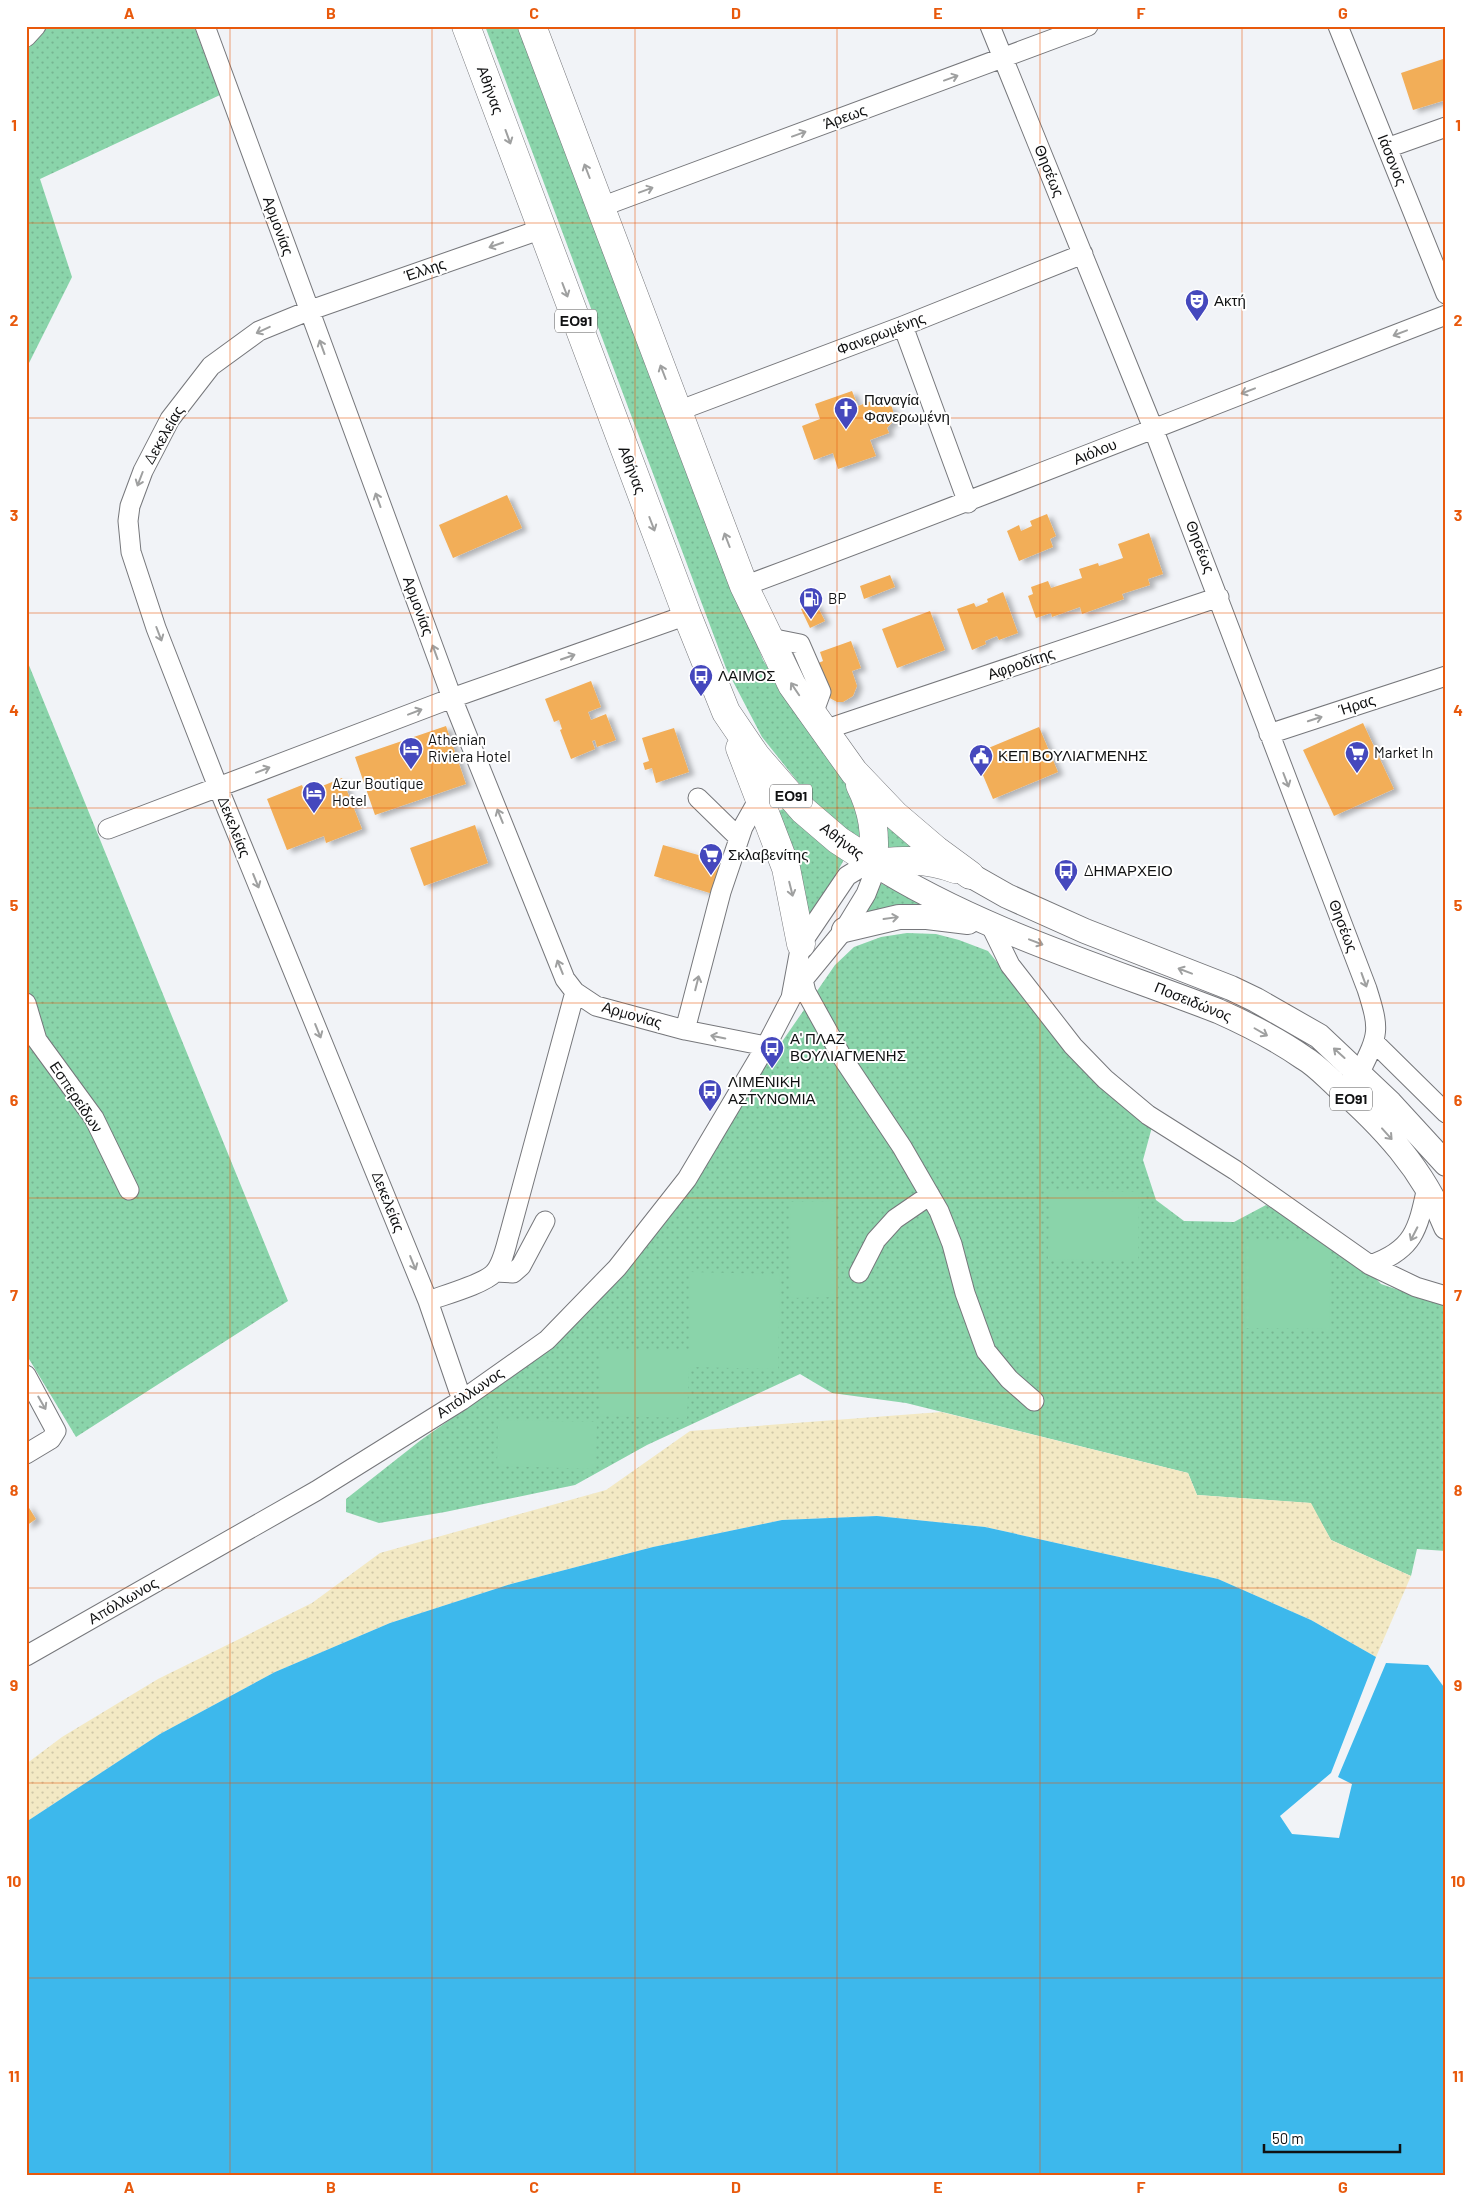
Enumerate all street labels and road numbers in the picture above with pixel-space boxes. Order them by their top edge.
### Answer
street label: Αθήνας [474,63,508,116]
street label: Άρεως [821,100,868,132]
street label: Ιάσονος [1375,131,1411,188]
street label: Θησέως [1031,142,1069,199]
street label: Αρμονίας [260,194,298,258]
street label: Έλλης [401,254,448,285]
street label: Φανερωμένης [834,308,927,358]
road number: ΕΟ91 [555,310,597,332]
street label: Δεκελείας [139,402,187,467]
street label: Αιόλου [1070,434,1119,468]
street label: Αθήνας [616,443,650,496]
street label: Θησέως [1183,518,1219,575]
street label: Αρμονίας [400,574,438,638]
street label: Αφροδίτης [985,643,1057,683]
street label: Ήρας [1335,690,1377,719]
road number: ΕΟ91 [770,784,812,808]
street label: Δεκελείας [215,794,255,860]
street label: Αθήνας [817,818,868,862]
street label: Θησέως [1326,897,1362,954]
street label: Ποσειδώνος [1152,977,1235,1025]
street label: Αρμονίας [600,997,664,1031]
street label: Εσπερείδων [47,1058,107,1135]
road number: ΕΟ91 [1330,1088,1372,1110]
street label: Δεκελείας [369,1169,409,1235]
street label: Απόλλωνος [432,1363,507,1421]
street label: Απόλλωνος [85,1573,160,1627]

